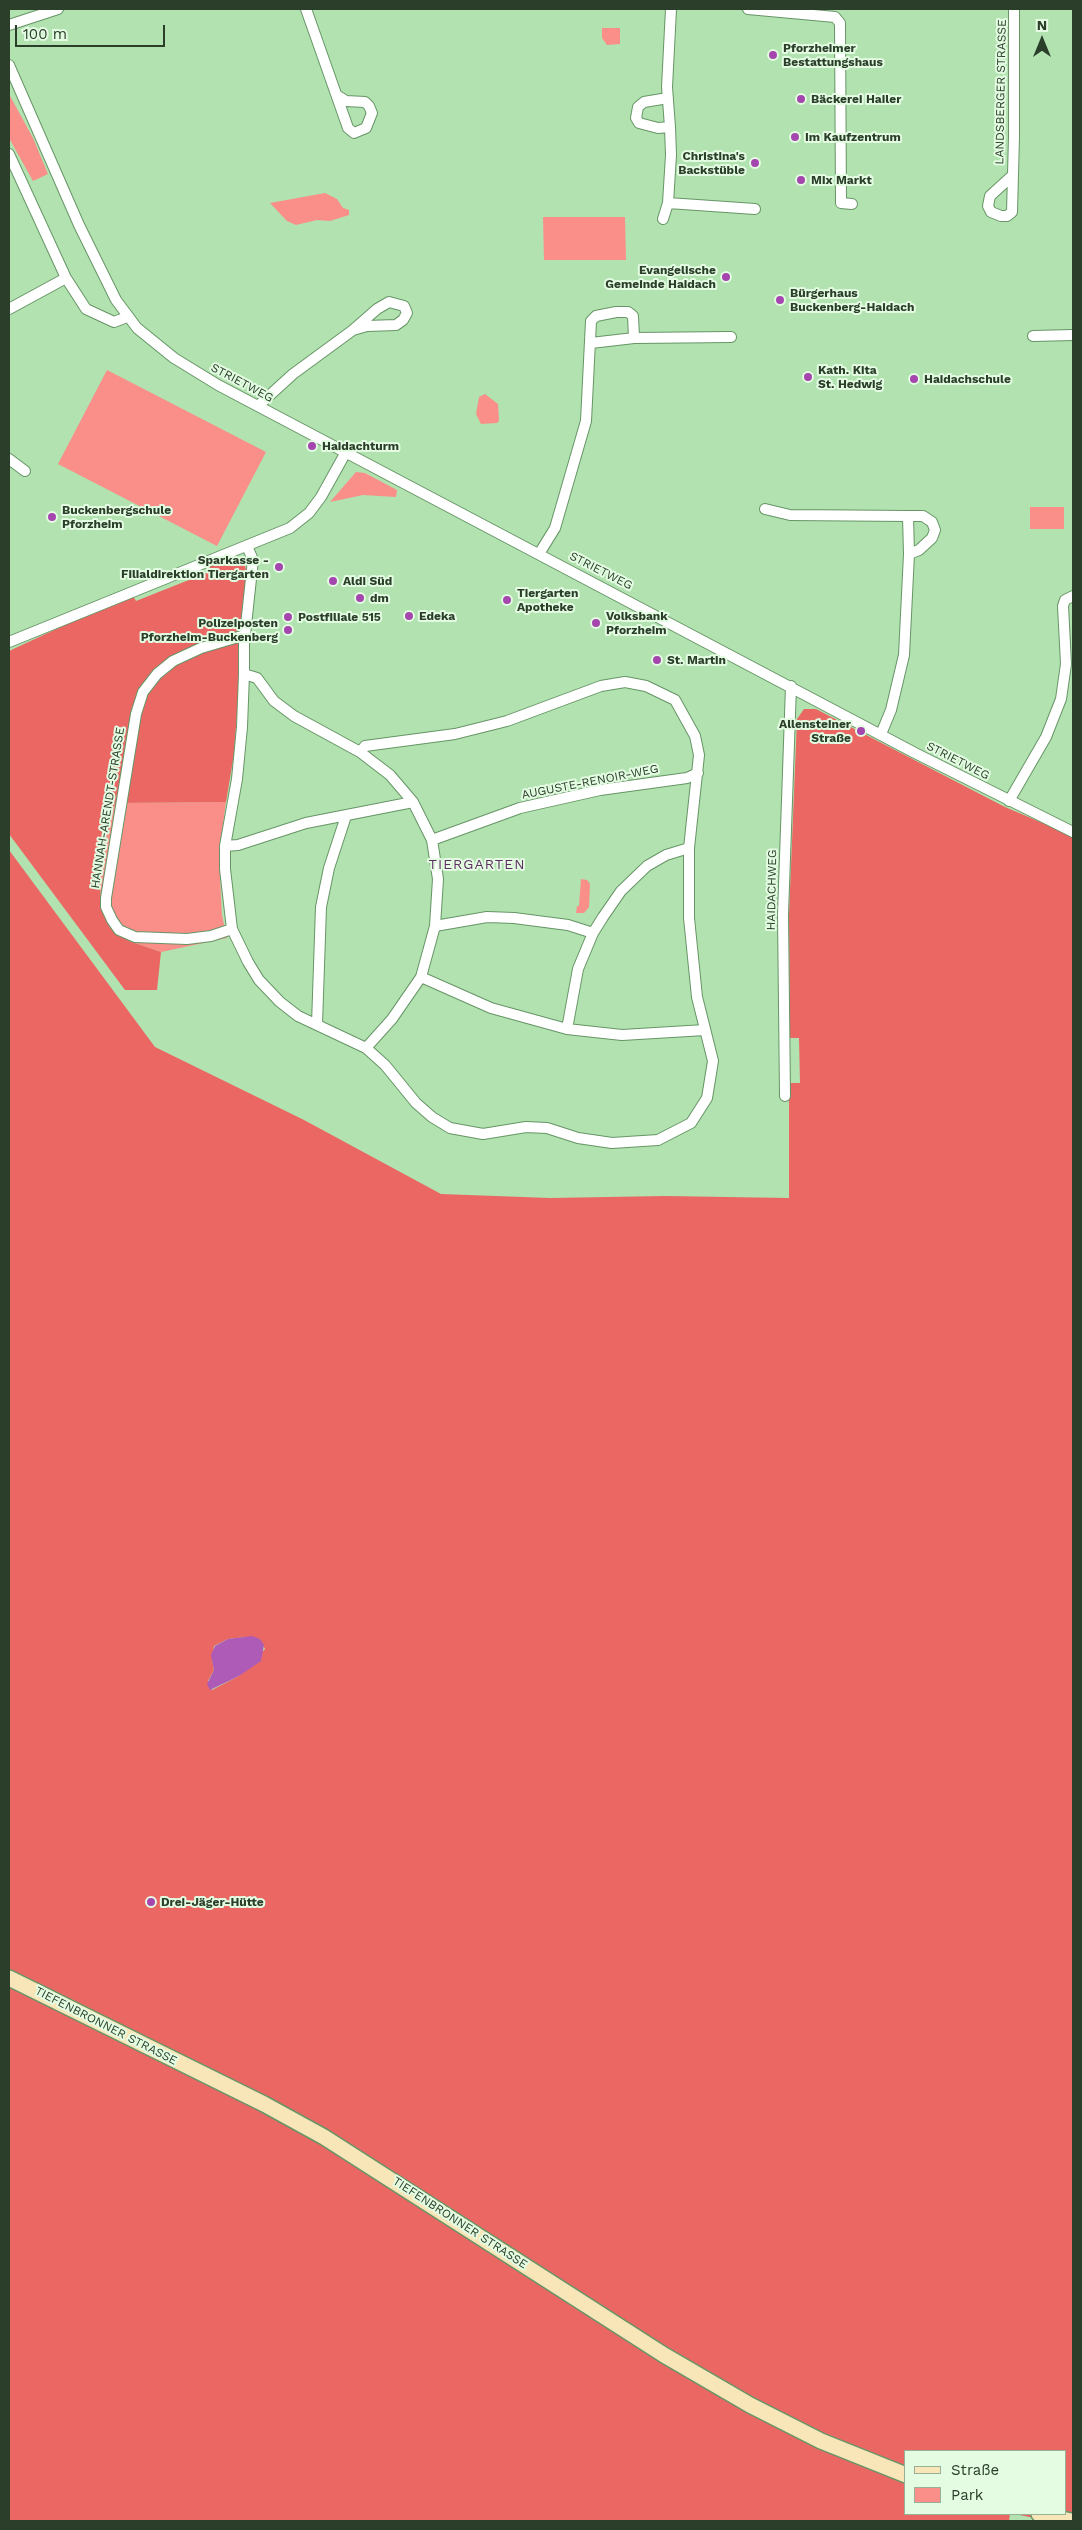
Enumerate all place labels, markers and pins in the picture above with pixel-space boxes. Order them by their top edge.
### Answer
place label: Pforzheimer Bestattungshaus [783,41,883,69]
marker: Pforzheimer Bestattungshaus [767,49,779,61]
place label: Bäckerei Hailer [811,92,901,106]
marker: Bäckerei Hailer [795,93,807,105]
place label: Im Kaufzentrum [805,130,901,144]
marker: Im Kaufzentrum [789,131,801,143]
place label: Christina's Backstüble [678,149,745,177]
marker: Christina's Backstüble [749,157,761,169]
place label: Mix Markt [811,173,872,187]
marker: Mix Markt [795,174,807,186]
place label: Evangelische Gemeinde Haidach [605,263,716,291]
marker: Evangelische Gemeinde Haidach [720,271,732,283]
place label: Bürgerhaus Buckenberg-Haidach [790,286,914,314]
marker: Bürgerhaus Buckenberg-Haidach [774,294,786,306]
place label: Kath. Kita St. Hedwig [818,363,882,391]
marker: Kath. Kita St. Hedwig [802,371,814,383]
place label: Haidachschule [924,372,1011,386]
marker: Haidachschule [908,373,920,385]
place label: Haidachturm [322,439,399,453]
marker: Haidachturm [306,440,318,452]
place label: Buckenbergschule Pforzheim [62,503,171,531]
marker: Buckenbergschule Pforzheim [46,511,58,523]
place label: Sparkasse - Filialdirektion Tiergarten [121,553,269,581]
marker: Sparkasse - Filialdirektion Tiergarten [273,561,285,573]
place label: Aldi Süd [343,574,392,588]
marker: Aldi Süd [327,575,339,587]
place label: Tiergarten Apotheke [517,586,578,614]
place label: dm [370,591,389,605]
marker: dm [354,592,366,604]
marker: Tiergarten Apotheke [501,594,513,606]
place label: Edeka [419,609,455,623]
place label: Volksbank Pforzheim [606,609,668,637]
place label: Postfiliale 515 [298,610,381,624]
marker: Edeka [403,610,415,622]
marker: Postfiliale 515 [282,611,294,623]
place label: Polizeiposten Pforzheim-Buckenberg [141,616,278,644]
marker: Volksbank Pforzheim [590,617,602,629]
marker: Polizeiposten Pforzheim-Buckenberg [282,624,294,636]
place label: St. Martin [667,653,726,667]
marker: St. Martin [651,654,663,666]
place label: Allensteiner Straße [779,717,851,745]
marker: Allensteiner Straße [855,725,867,737]
place label: Drei-Jäger-Hütte [161,1895,264,1909]
marker: Drei-Jäger-Hütte [145,1896,157,1908]

